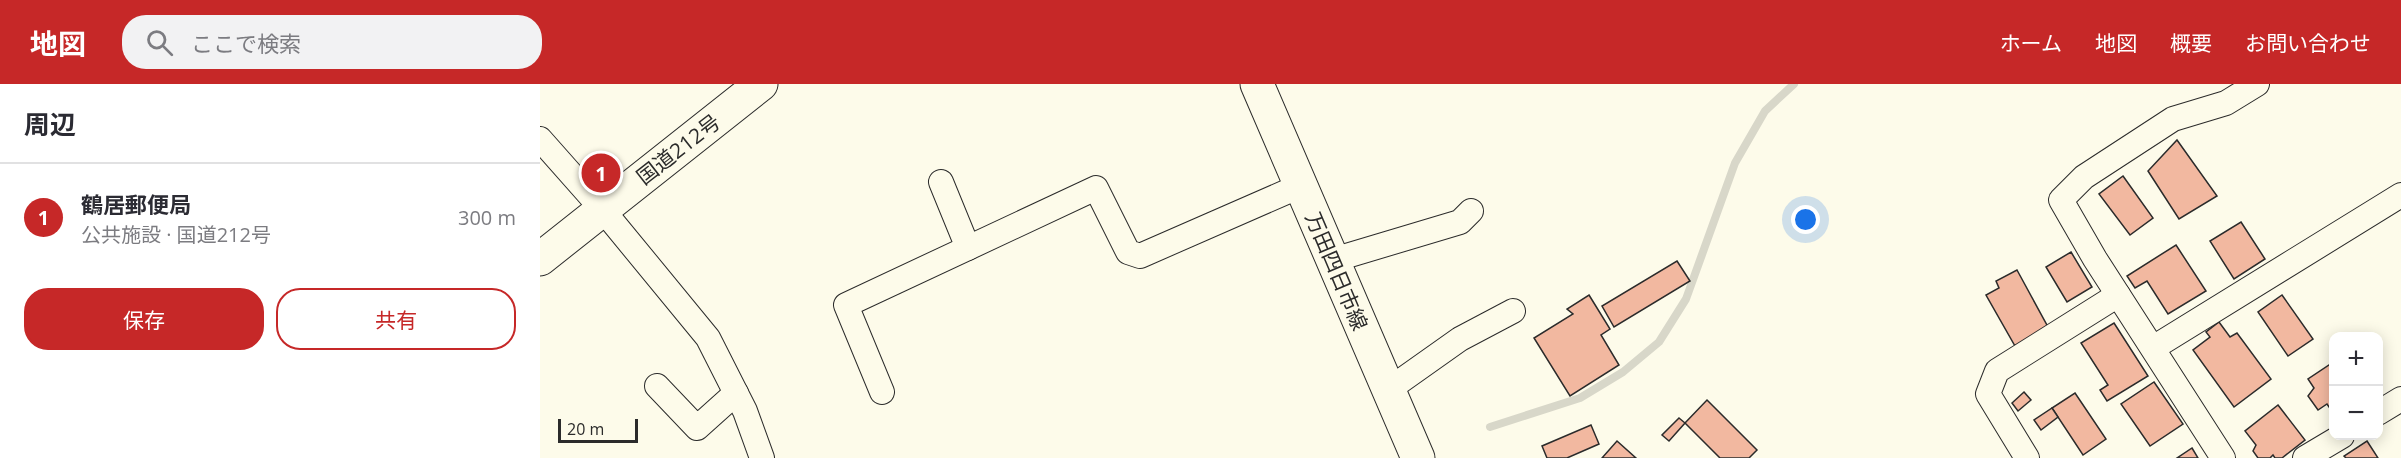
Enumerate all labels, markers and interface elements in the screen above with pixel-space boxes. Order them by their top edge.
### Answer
search box [122,15,542,69]
text: 地図 [30,24,86,62]
icon: search [143,26,176,59]
text: ここで検索 [191,28,301,58]
text: ホーム [2000,29,2062,57]
text: 地図 [2095,29,2137,57]
text: 概要 [2170,29,2212,57]
text: お問い合わせ [2245,29,2371,57]
text: 周辺 [24,106,76,142]
street label: 国道212号 [630,107,726,191]
pin: 1 [582,150,620,196]
text: 鶴居郵便局 [81,189,191,219]
text: 1 [38,204,49,231]
text: 300 m [458,204,516,231]
your location [1791,205,1820,234]
street label: 万田四日市線 [1299,208,1375,334]
text: 公共施設 · 国道212号 [81,221,271,248]
button: 保存 [24,288,264,350]
button: 共有 [276,288,516,350]
map controls [2329,332,2383,440]
button: + [2329,332,2383,386]
button: − [2329,386,2383,440]
scale bar [558,416,638,444]
text: 20 m [567,418,604,440]

